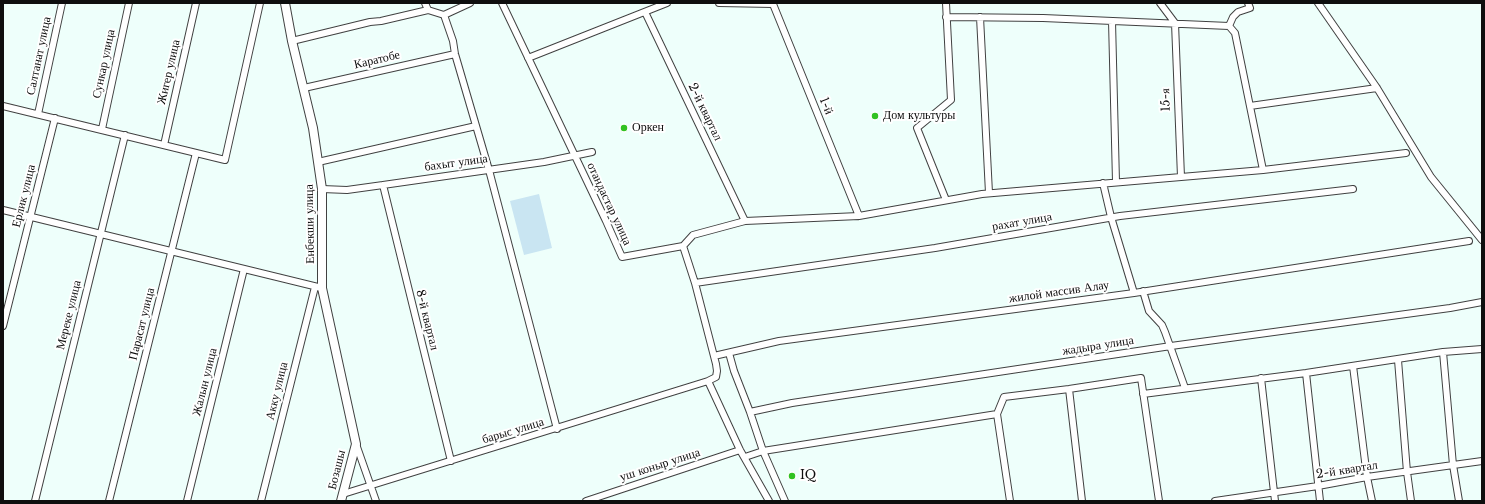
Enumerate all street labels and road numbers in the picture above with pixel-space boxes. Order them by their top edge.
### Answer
street label: Салтанат улица [24,15,54,97]
street label: Сункар улица [90,28,118,100]
street label: Жигер улица [155,38,183,106]
street label: Каратобе [353,48,401,72]
street label: 2-й квартал [685,81,725,143]
street label: 15-я [1158,88,1174,112]
street label: 1-й [816,95,836,117]
street label: бахыт улица [423,151,489,175]
street label: отандастар улица [584,160,634,248]
street label: Ерлик улица [9,163,39,229]
street label: Енбекши улица [302,184,318,264]
street label: рахат улица [991,210,1053,234]
street label: жилой массив Алау [1008,278,1110,306]
street label: Мереке улица [53,279,85,351]
street label: Парасат улица [126,286,158,362]
street label: 8-й квартал [413,288,441,352]
street label: жадыра улица [1061,333,1135,359]
street label: Жалын улица [190,347,220,417]
street label: Акку улица [263,361,291,421]
street label: барыс улица [480,415,546,447]
street label: уш коныр улица [618,445,702,485]
street label: Бозашы [325,449,349,491]
street label: 2-й квартал [1315,458,1379,482]

